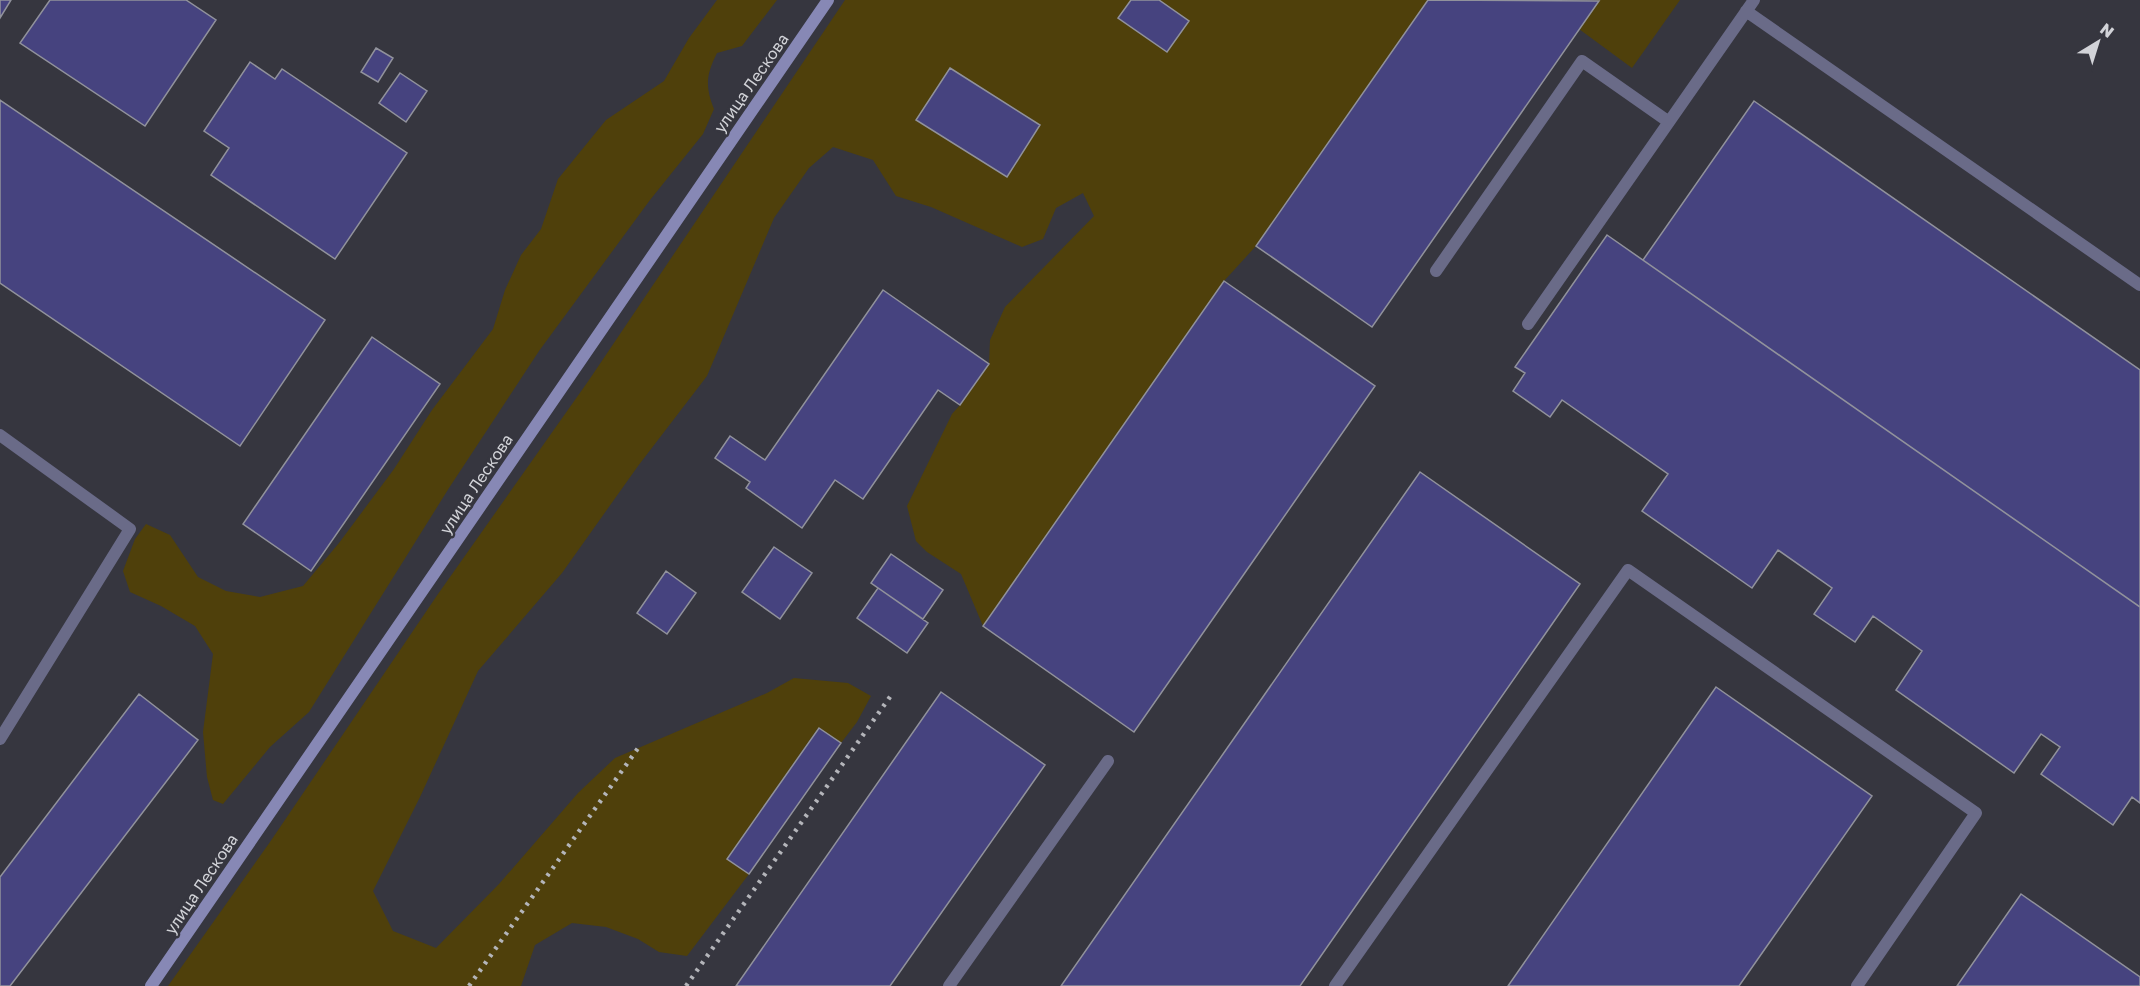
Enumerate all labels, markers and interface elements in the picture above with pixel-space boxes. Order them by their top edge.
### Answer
north arrow [2068,12,2128,72]
text: N [2096,19,2118,42]
street label: улица Лескова [709,29,793,137]
street label: улица Лескова [435,430,517,538]
street label: улица Лескова [160,830,242,938]

